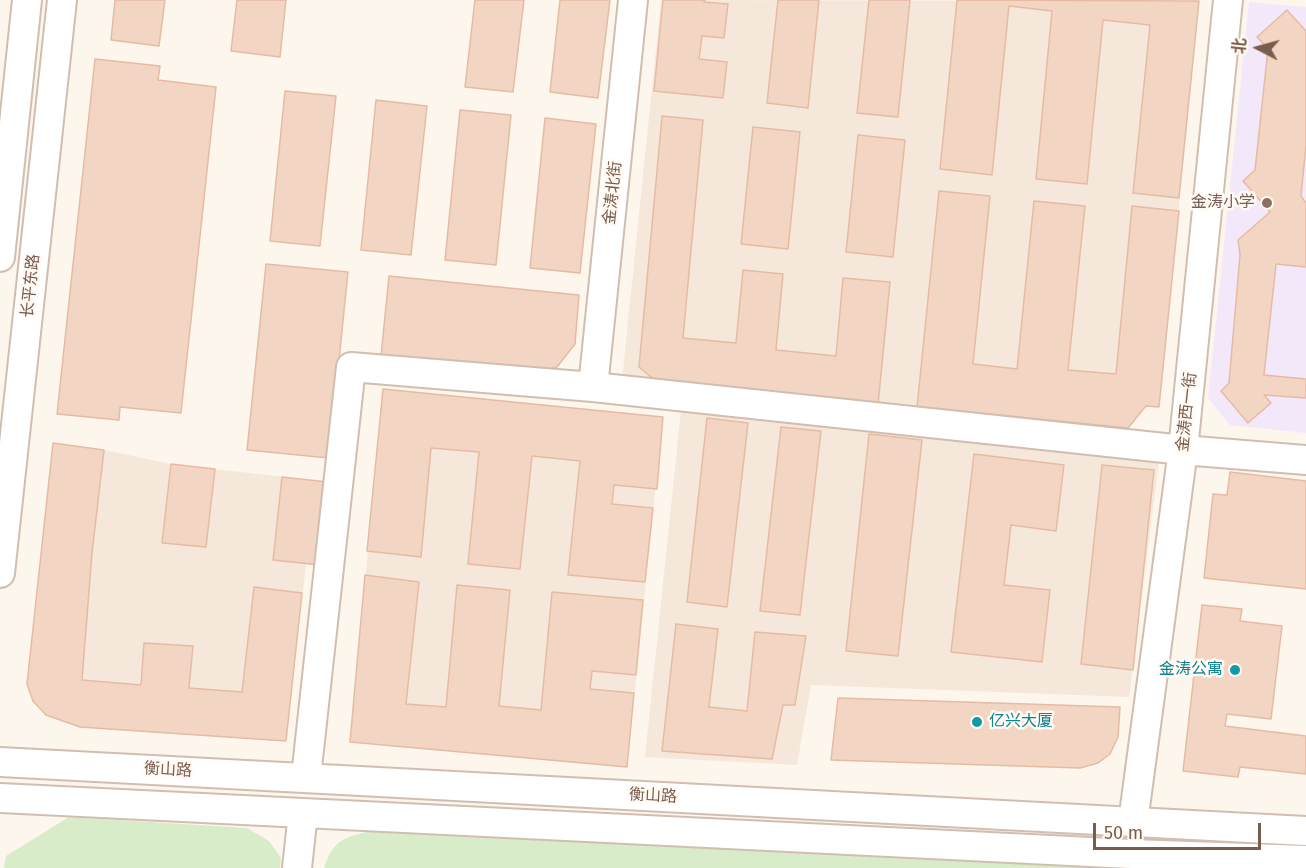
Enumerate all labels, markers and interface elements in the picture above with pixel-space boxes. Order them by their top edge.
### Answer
north arrow [1228,18,1288,78]
text: 北 [1229,37,1250,55]
street label: 金涛北街 [600,160,626,226]
place label: 金涛小学 [1191,193,1255,213]
marker: 金涛小学 [1260,196,1274,210]
street label: 长平东路 [18,253,44,319]
street label: 金涛西一街 [1173,371,1201,453]
place label: 金涛公寓 [1159,660,1223,680]
marker: 金涛公寓 [1228,663,1242,677]
place label: 亿兴大厦 [989,712,1053,732]
marker: 亿兴大厦 [970,715,984,729]
street label: 衡山路 [144,759,192,781]
street label: 衡山路 [629,785,677,807]
scale bar [1096,811,1264,849]
text: 50 m [1104,822,1143,844]

